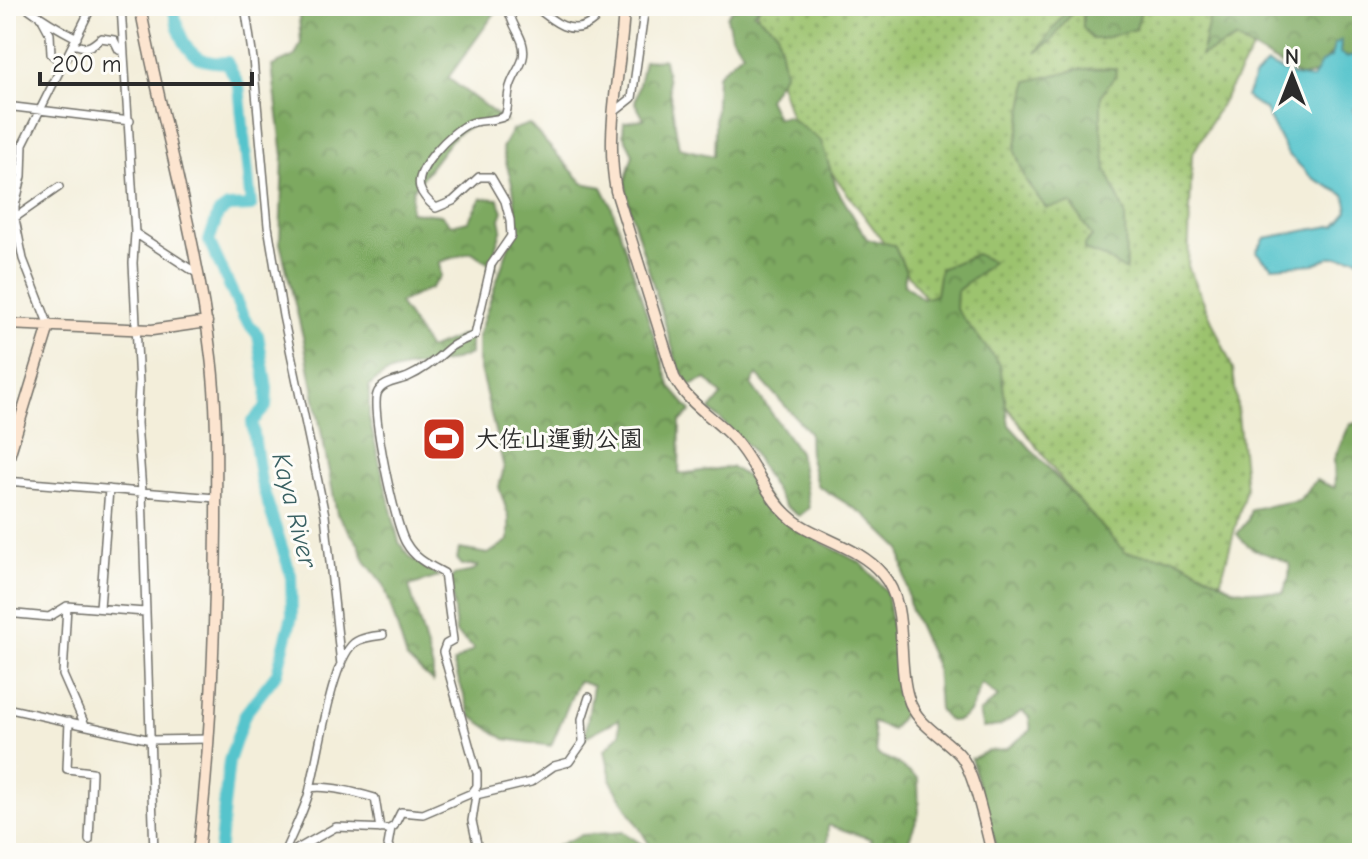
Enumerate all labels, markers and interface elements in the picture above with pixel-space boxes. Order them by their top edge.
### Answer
scale bar [40,36,252,86]
north arrow [1252,36,1332,116]
text: N [1285,44,1299,70]
text: 200 m [52,50,122,78]
sports icon: 大佐山運動公園 [420,415,468,463]
place label: 大佐山運動公園 [475,425,643,453]
water label: Kaya River [265,450,323,572]

